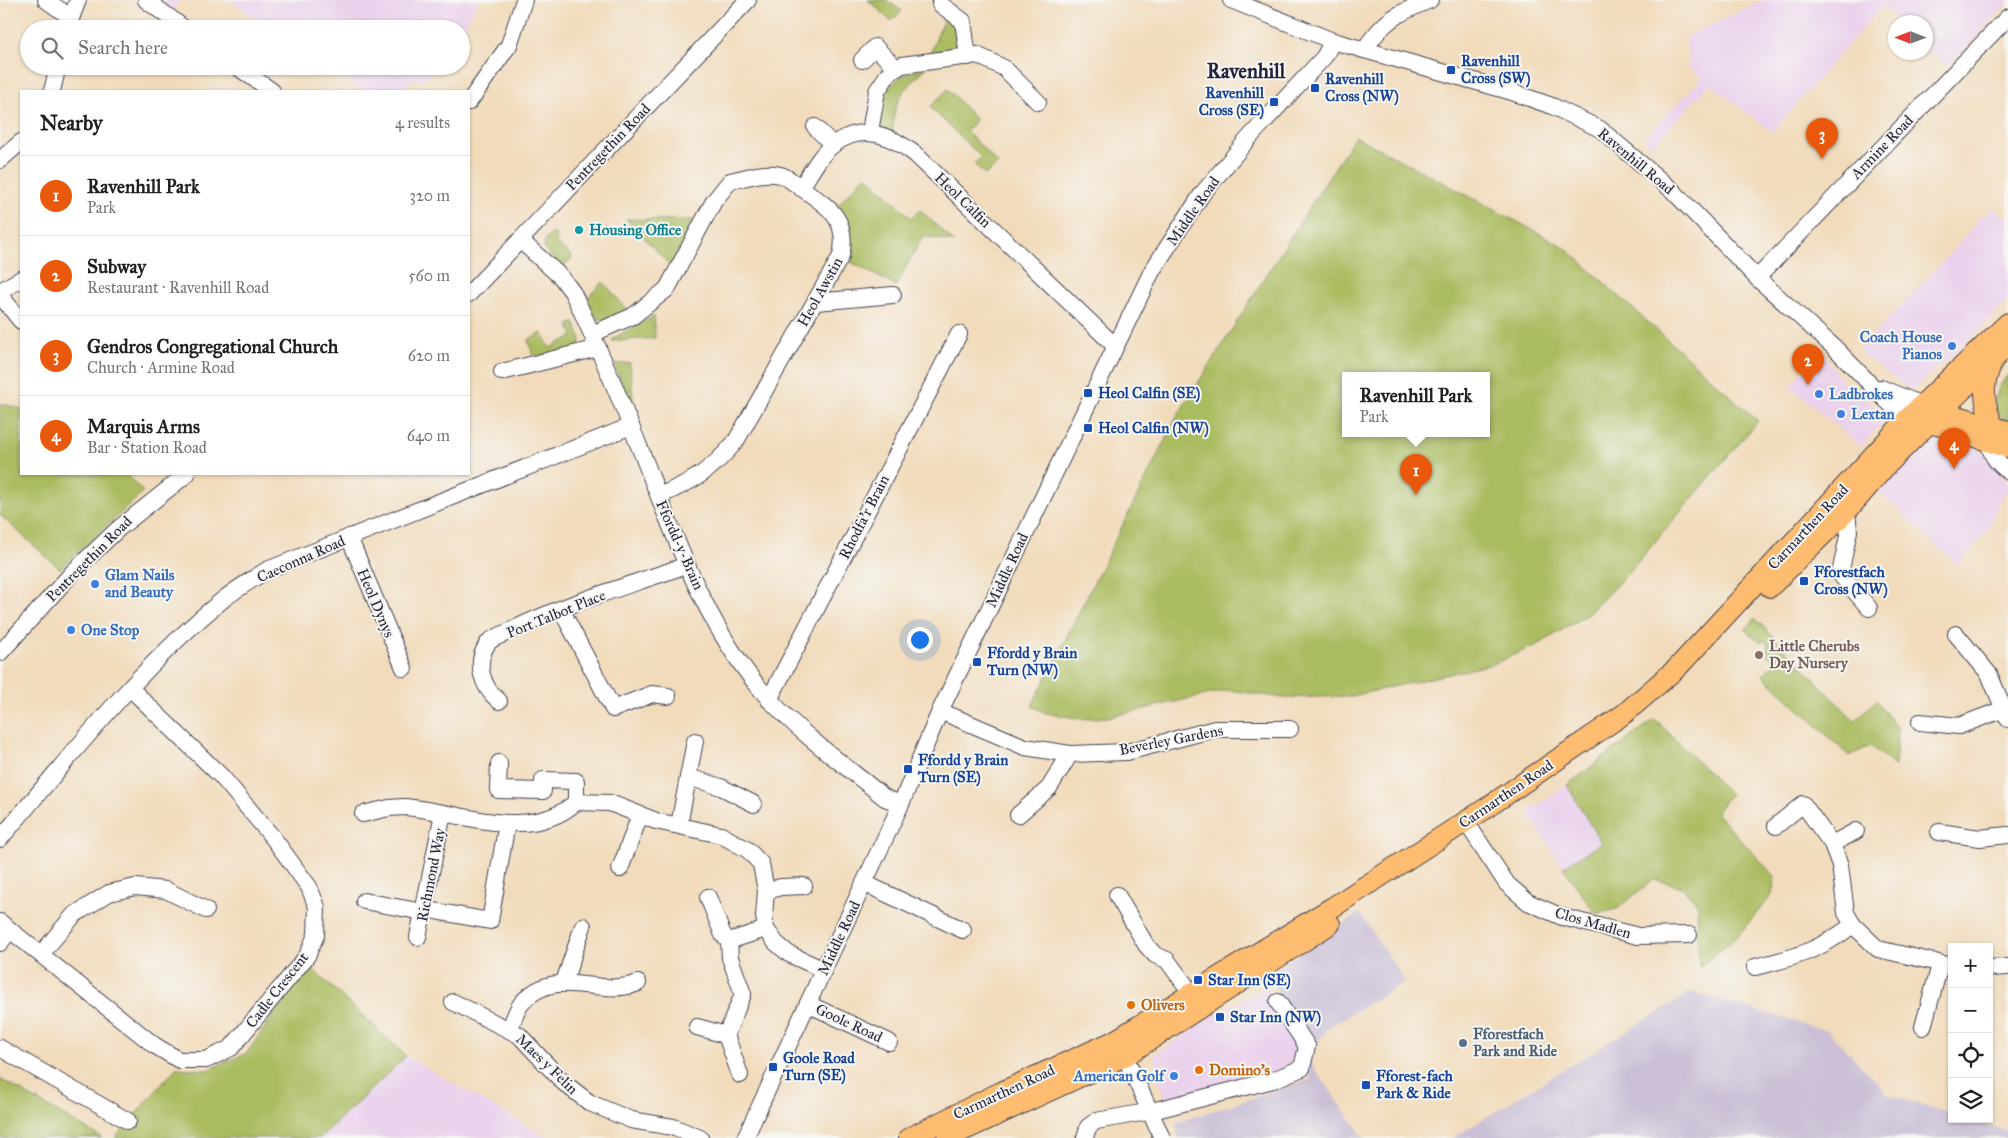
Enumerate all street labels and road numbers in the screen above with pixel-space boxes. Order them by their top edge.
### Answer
street label: Pentregethin Road [562,99,654,194]
street label: Armine Road [1846,111,1917,183]
street label: Ravenhill Road [1594,124,1678,198]
street label: Heol Calfin [931,169,995,231]
street label: Middle Road [1163,173,1224,249]
street label: Heol Awstin [794,254,846,330]
street label: Rhodfa'r Brain [835,472,893,562]
street label: Carmarthen Road [1764,480,1852,573]
street label: Ffordd-y-Brain [652,497,708,593]
street label: Pentregethin Road [42,512,136,606]
street label: Middle Road [982,530,1032,610]
street label: Caeconna Road [254,531,348,586]
street label: Heol Dynys [353,566,399,640]
street label: Port Talbot Place [504,586,608,642]
street label: Beverley Gardens [1117,721,1225,759]
street label: Carmarthen Road [1455,756,1557,832]
street label: Richmond Way [413,826,449,923]
street label: Middle Road [814,898,864,978]
street label: Clos Madlen [1553,904,1633,942]
street label: Cadle Crescent [242,948,313,1031]
street label: Goole Road [813,1000,886,1047]
street label: Maes y Felin [512,1030,582,1098]
street label: Carmarthen Road [950,1060,1058,1123]

